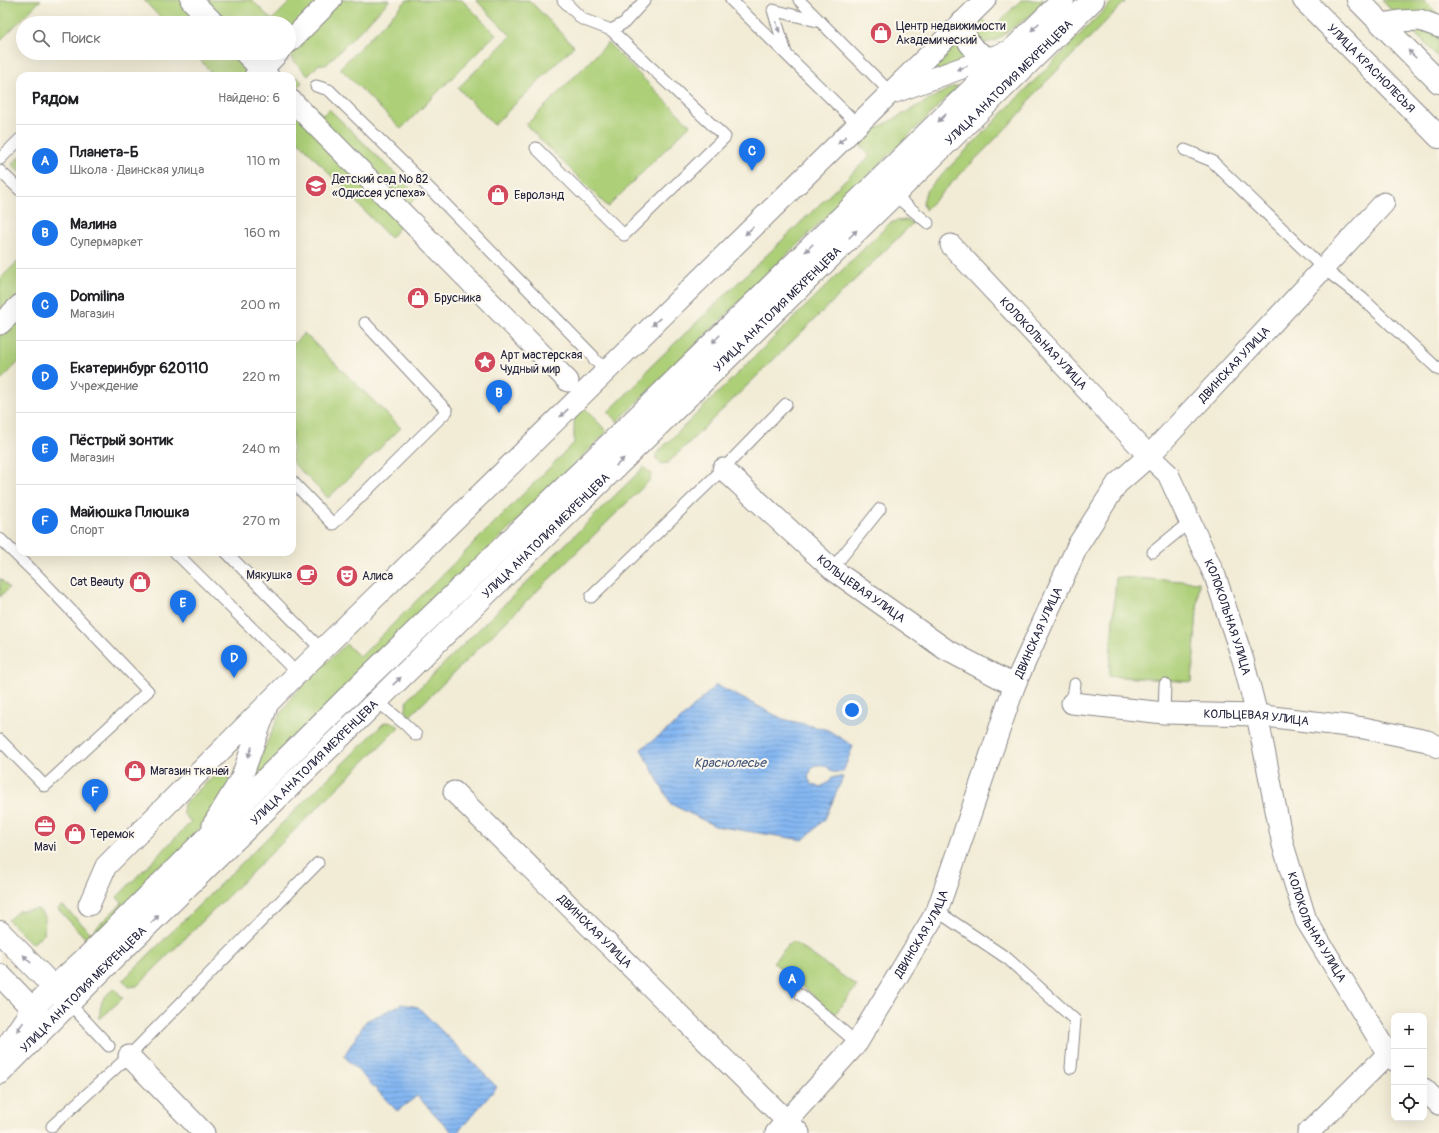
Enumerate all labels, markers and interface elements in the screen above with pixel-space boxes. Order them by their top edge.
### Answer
search box [16,16,296,60]
street label: УЛИЦА АНАТОЛИЯ МЕХРЕНЦЕВА [942,16,1076,148]
place label: Центр недвижимости Академический [896,19,1006,48]
shop icon: Центр недвижимости Академический [868,20,894,46]
street label: УЛИЦА КРАСНОЛЕСЬЯ [1324,21,1418,116]
one-way arrow [775,22,781,34]
one-way arrow [1030,22,1040,32]
icon: search [30,27,52,49]
text: Поиск [62,29,101,48]
one-way arrow [1407,49,1416,59]
one-way arrow [955,66,967,72]
text: Рядом [32,88,79,109]
text: Найдено: 6 [218,90,280,106]
one-way arrow [937,113,947,123]
one-way arrow [837,135,847,145]
pin: C [739,138,765,171]
text: Планета-Б [70,143,139,162]
text: A [41,153,49,169]
text: 110 m [247,153,280,169]
text: Школа · Двинская улица [70,162,204,178]
place label: Детский сад № 82 «Одиссея успеха» [331,172,429,201]
school or university icon: Детский сад № 82 «Одиссея успеха» [303,173,329,199]
shop icon: Евролэнд [485,182,511,208]
place label: Евролэнд [514,188,565,203]
text: Малина [70,215,117,234]
text: B [41,225,49,241]
text: 160 m [244,225,280,241]
one-way arrow [744,226,754,236]
one-way arrow [848,229,858,239]
text: Супермаркет [70,234,143,250]
street label: УЛИЦА АНАТОЛИЯ МЕХРЕНЦЕВА [710,243,844,375]
one-way arrow [804,243,814,253]
shop icon: Брусника [405,285,431,311]
text: Domilina [70,287,125,306]
place label: Брусника [434,291,482,306]
street label: КОЛОКОЛЬНАЯ УЛИЦА [996,294,1090,393]
text: C [41,297,49,313]
text: 200 m [241,297,280,313]
text: Магазин [70,306,114,322]
one-way arrow [651,317,661,327]
street label: ДВИНСКАЯ УЛИЦА [1194,323,1273,406]
one-way arrow [711,335,721,344]
place label: Арт мастерская Чудный мир [500,348,583,377]
place icon: Арт мастерская Чудный мир [472,349,498,375]
text: Екатеринбург 620110 [70,359,208,378]
text: D [41,369,49,385]
text: 220 m [242,369,280,385]
text: Учреждение [70,378,138,394]
pin: B [486,380,512,413]
one-way arrow [559,408,569,418]
text: Пёстрый зонтик [70,431,174,450]
text: E [42,441,48,457]
text: 240 m [242,441,280,457]
text: Магазин [70,450,114,466]
one-way arrow [615,458,625,467]
street label: УЛИЦА АНАТОЛИЯ МЕХРЕНЦЕВА [479,470,613,601]
text: Майюшка Плюшка [70,503,189,522]
text: F [41,513,49,529]
text: 270 m [243,513,280,529]
text: Спорт [70,522,104,538]
street label: КОЛЬЦЕВАЯ УЛИЦА [814,551,908,626]
street label: КОЛОКОЛЬНАЯ УЛИЦА [1201,557,1254,677]
cafe icon: Мякушка [294,562,320,588]
theatre icon: Алиса [334,563,360,589]
place label: Мякушка [246,568,292,583]
shop icon: Cat Beauty [127,569,153,595]
place label: Алиса [362,569,394,584]
place label: Cat Beauty [70,575,124,590]
street label: ДВИНСКАЯ УЛИЦА [1011,584,1066,681]
pin: E [170,590,196,623]
pin: D [221,645,247,678]
one-way arrow [392,676,402,686]
street label: УЛИЦА АНАТОЛИЯ МЕХРЕНЦЕВА [247,696,381,828]
your location [842,700,862,720]
street label: КОЛЬЦЕВАЯ УЛИЦА [1203,706,1310,729]
one-way arrow [247,747,253,759]
water label: Краснолесье [694,755,768,771]
shop icon: Магазин тканей [122,758,148,784]
place label: Магазин тканей [150,764,229,779]
pin: F [82,779,108,812]
office icon: Mavi [32,813,58,839]
shop icon: Теремок [62,821,88,847]
place label: Теремок [90,827,135,842]
place label: Mavi [34,840,56,855]
street label: КОЛОКОЛЬНАЯ УЛИЦА [1284,870,1350,985]
street label: ДВИНСКАЯ УЛИЦА [890,888,951,981]
street label: ДВИНСКАЯ УЛИЦА [554,891,635,971]
one-way arrow [150,914,160,923]
street label: УЛИЦА АНАТОЛИЯ МЕХРЕНЦЕВА [17,923,150,1056]
one-way arrow [22,954,32,964]
pin: A [779,966,805,999]
map controls [1391,1013,1427,1121]
button: + [1391,1013,1427,1049]
one-way arrow [16,1022,24,1033]
button: − [1391,1049,1427,1085]
button: locate [1391,1085,1427,1121]

